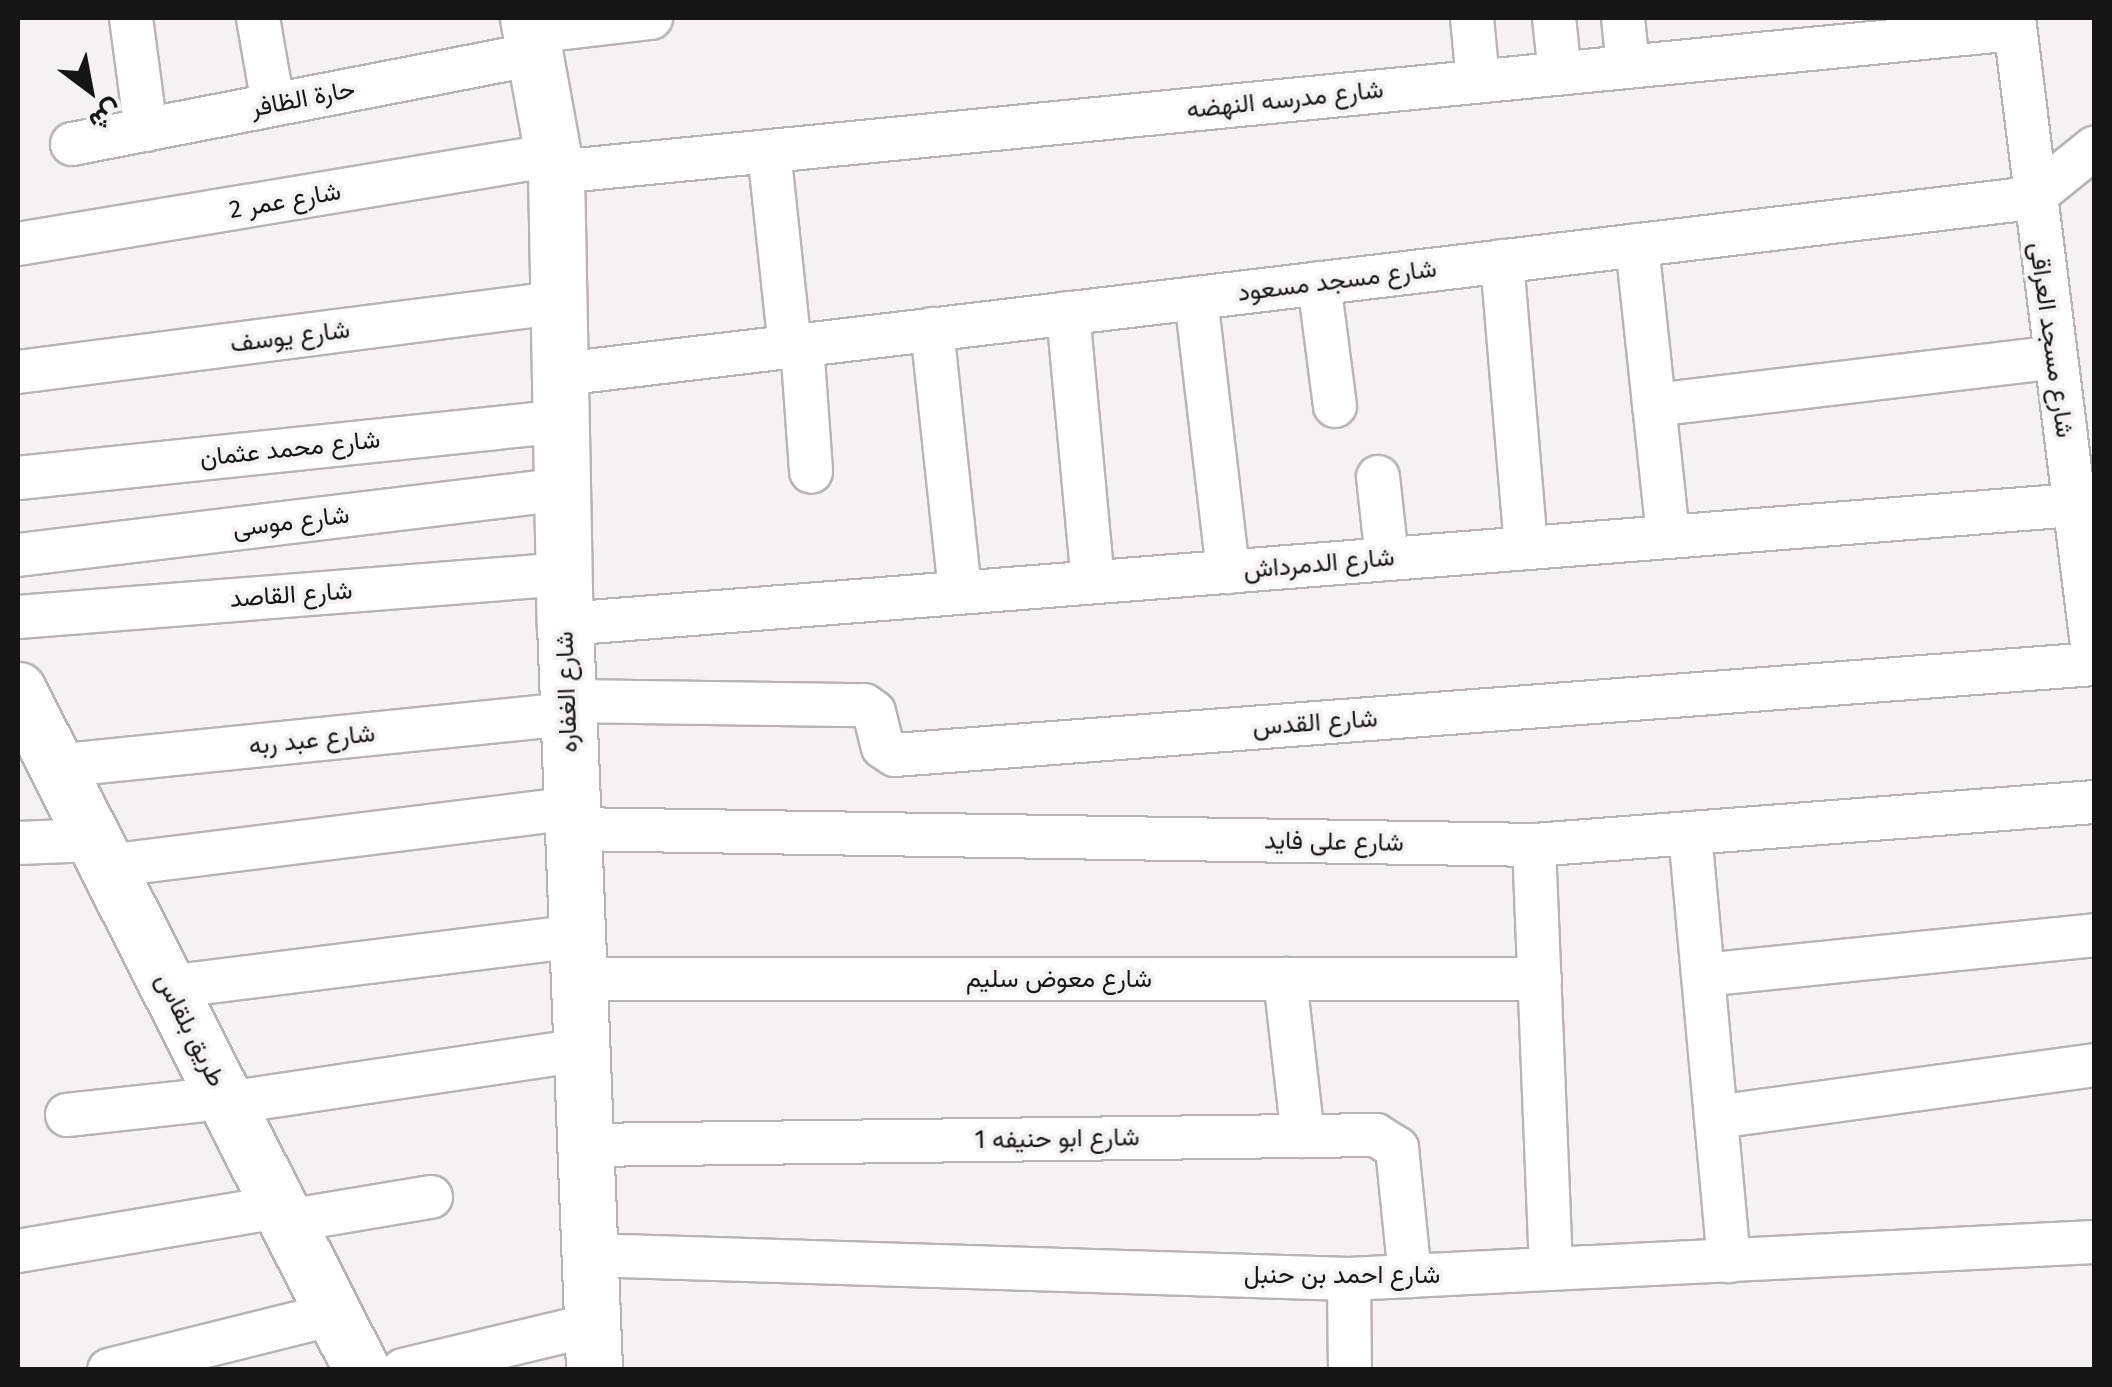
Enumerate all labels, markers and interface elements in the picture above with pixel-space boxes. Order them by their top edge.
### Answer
north arrow [40,40,140,140]
street label: حارة الظافر [248,74,358,124]
street label: شارع مدرسه النهضه [1185,75,1385,125]
text: ش [83,93,129,139]
street label: شارع عمر 2 [227,176,343,226]
street label: شارع مسجد العراقى [2022,240,2080,440]
street label: شارع مسجد مسعود [1236,254,1438,308]
street label: شارع يوسف [229,315,351,359]
street label: شارع محمد عثمان [198,425,382,473]
street label: شارع موسى [231,500,351,544]
street label: شارع الدمرداش [1242,542,1396,586]
street label: شارع القاصد [229,576,353,614]
street label: شارع الغفاره [550,631,584,753]
street label: شارع القدس [1252,704,1378,742]
street label: شارع عبد ربه [247,718,377,762]
street label: شارع على فايد [1264,826,1404,858]
street label: شارع معوض سليم [966,964,1152,994]
street label: طريق بلقاس [149,968,231,1092]
street label: شارع ابو حنيفه 1 [974,1123,1140,1155]
street label: شارع احمد بن حنبل [1244,1260,1440,1290]

